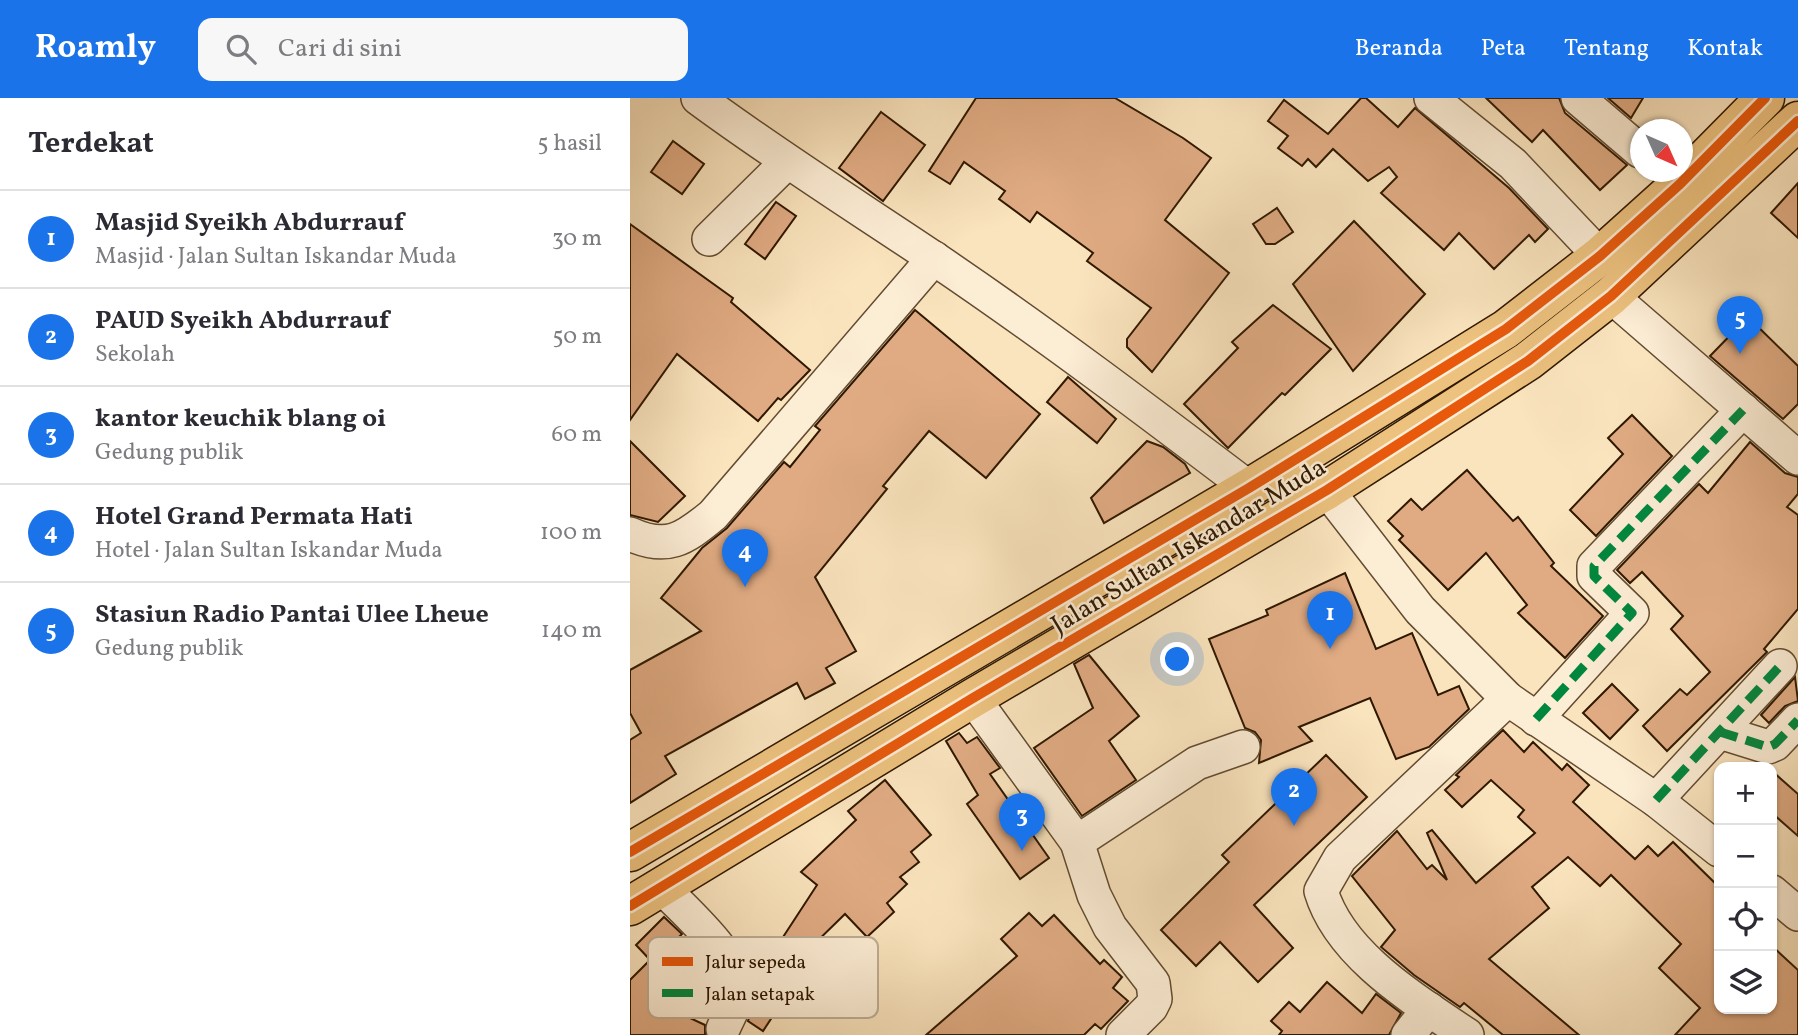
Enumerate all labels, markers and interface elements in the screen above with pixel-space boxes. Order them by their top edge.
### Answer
search box [198,18,688,81]
text: Roamly [35,26,156,72]
icon: search [222,30,260,68]
text: Cari di sini [278,31,402,67]
text: Beranda [1355,32,1443,66]
text: Peta [1481,32,1526,66]
text: Tentang [1564,32,1649,66]
text: Kontak [1687,32,1763,66]
north arrow [1630,119,1693,182]
text: Terdekat [28,123,154,165]
text: 5 hasil [538,128,602,160]
text: Masjid Syeikh Abdurrauf [95,205,404,241]
text: 1 [46,223,56,255]
text: 30 m [552,223,602,255]
text: Masjid · Jalan Sultan Iskandar Muda [95,241,457,273]
pin: 5 [1717,296,1763,354]
text: PAUD Syeikh Abdurrauf [95,303,389,339]
text: 2 [45,321,57,353]
text: 50 m [553,321,602,353]
text: Sekolah [95,339,175,371]
text: kantor keuchik blang oi [95,401,386,437]
text: 3 [45,419,57,451]
text: 60 m [552,419,602,451]
text: Gedung publik [95,437,244,469]
street label: Jalan Sultan Iskandar Muda [1045,450,1333,643]
text: Hotel Grand Permata Hati [95,499,413,535]
text: 4 [44,517,58,549]
text: 100 m [540,517,602,549]
pin: 4 [722,529,768,587]
text: Hotel · Jalan Sultan Iskandar Muda [95,535,443,567]
pin: 1 [1307,591,1353,649]
text: Stasiun Radio Pantai Ulee Lheue [95,597,489,633]
text: 5 [45,615,57,647]
text: 140 m [541,615,602,647]
text: Gedung publik [95,633,244,665]
your location [1160,642,1194,676]
map controls [1714,762,1777,1014]
button: + [1714,762,1777,825]
pin: 2 [1271,768,1317,826]
pin: 3 [999,793,1045,851]
button: − [1714,825,1777,888]
button: locate [1714,888,1777,951]
legend [648,937,878,1018]
text: Jalur sepeda [705,950,806,976]
button: layers [1714,951,1777,1014]
text: Jalan setapak [705,982,815,1008]

